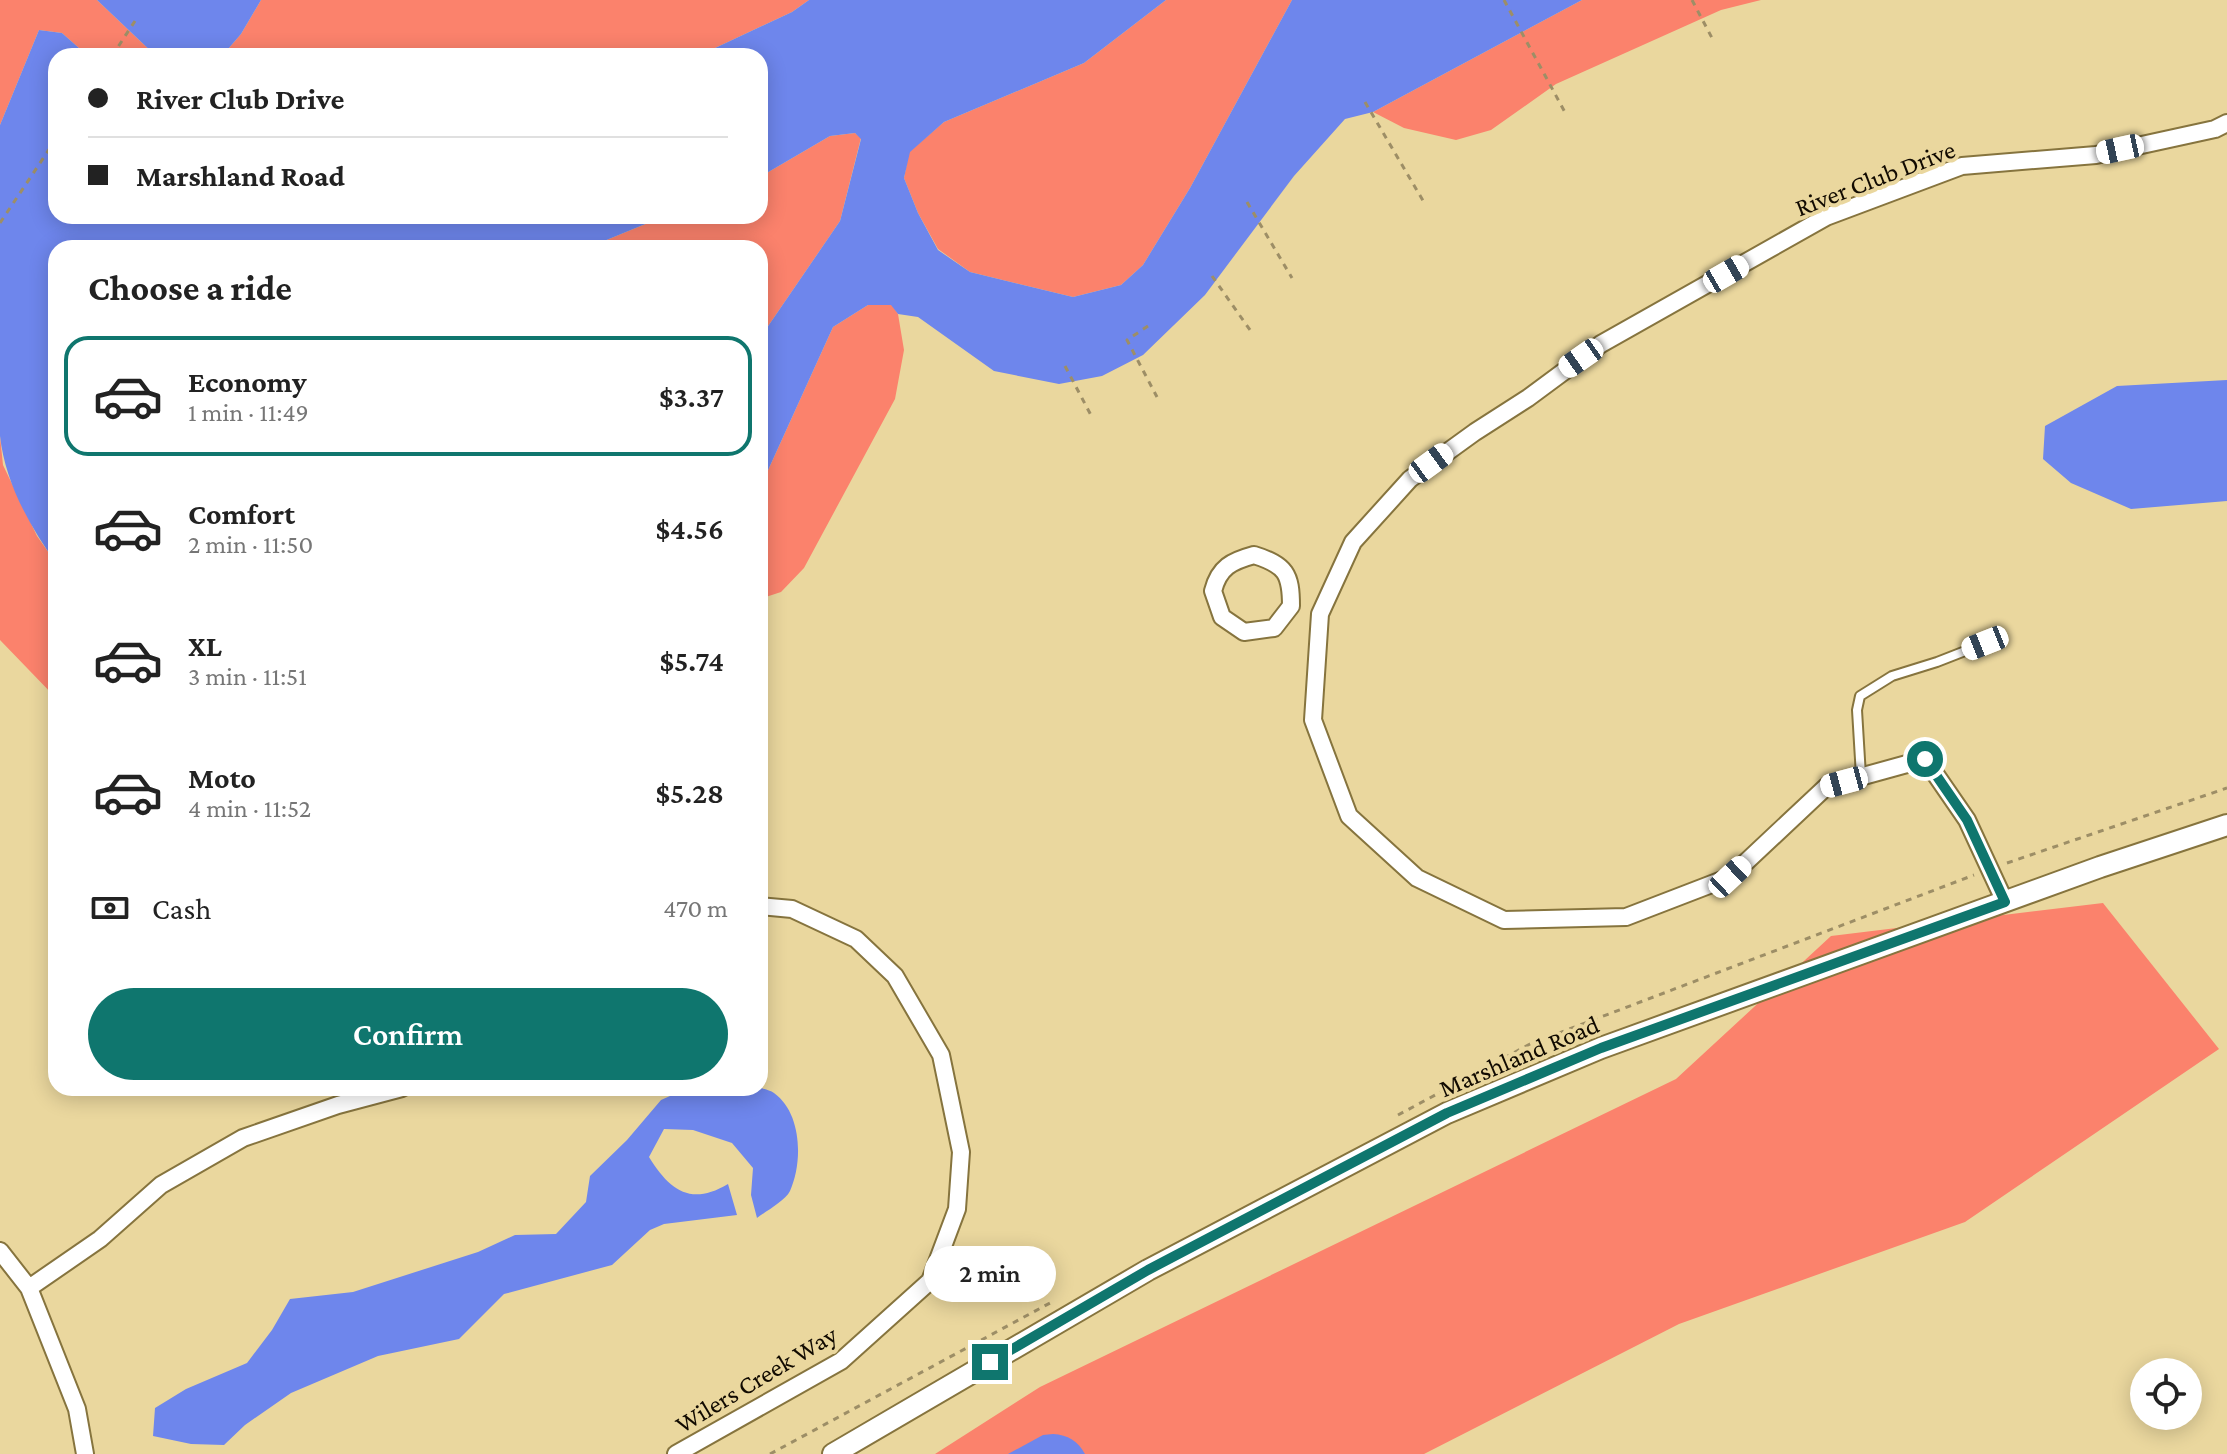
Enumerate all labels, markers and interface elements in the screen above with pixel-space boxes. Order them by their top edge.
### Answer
text: River Club Drive [136,82,344,115]
car [2094,132,2146,166]
street label: River Club Drive [1791,135,1959,222]
text: Marshland Road [136,159,345,192]
car [1699,252,1753,296]
text: Choose a ride [88,268,292,308]
car [1554,334,1608,382]
icon: car [92,360,164,432]
text: Economy [188,365,307,398]
text: $3.37 [659,380,724,413]
text: 1 min · 11:49 [188,398,309,427]
car [1405,439,1457,487]
icon: car [92,492,164,564]
text: Comfort [188,497,295,530]
text: $4.56 [655,512,724,545]
text: 2 min · 11:50 [188,530,313,559]
car [1958,623,2012,663]
icon: car [92,624,164,696]
text: XL [188,629,222,662]
text: $5.74 [659,644,724,677]
text: 3 min · 11:51 [188,662,307,691]
route start [1907,741,1943,777]
icon: car [92,756,164,828]
text: Moto [188,761,256,794]
car [1818,764,1870,800]
text: $5.28 [656,776,724,809]
text: 4 min · 11:52 [188,794,311,823]
car [1704,852,1756,902]
icon: cash [88,886,132,930]
text: Cash [152,892,211,925]
text: 470 m [663,894,728,923]
button: Confirm [88,988,728,1080]
street label: Marshland Road [1435,1010,1604,1103]
callout: 2 min [924,1246,1056,1302]
text: 2 min [959,1259,1021,1288]
street label: Wilers Creek Way [670,1319,843,1439]
route end [972,1344,1008,1380]
map controls [2130,1358,2202,1430]
button: locate [2130,1358,2202,1430]

